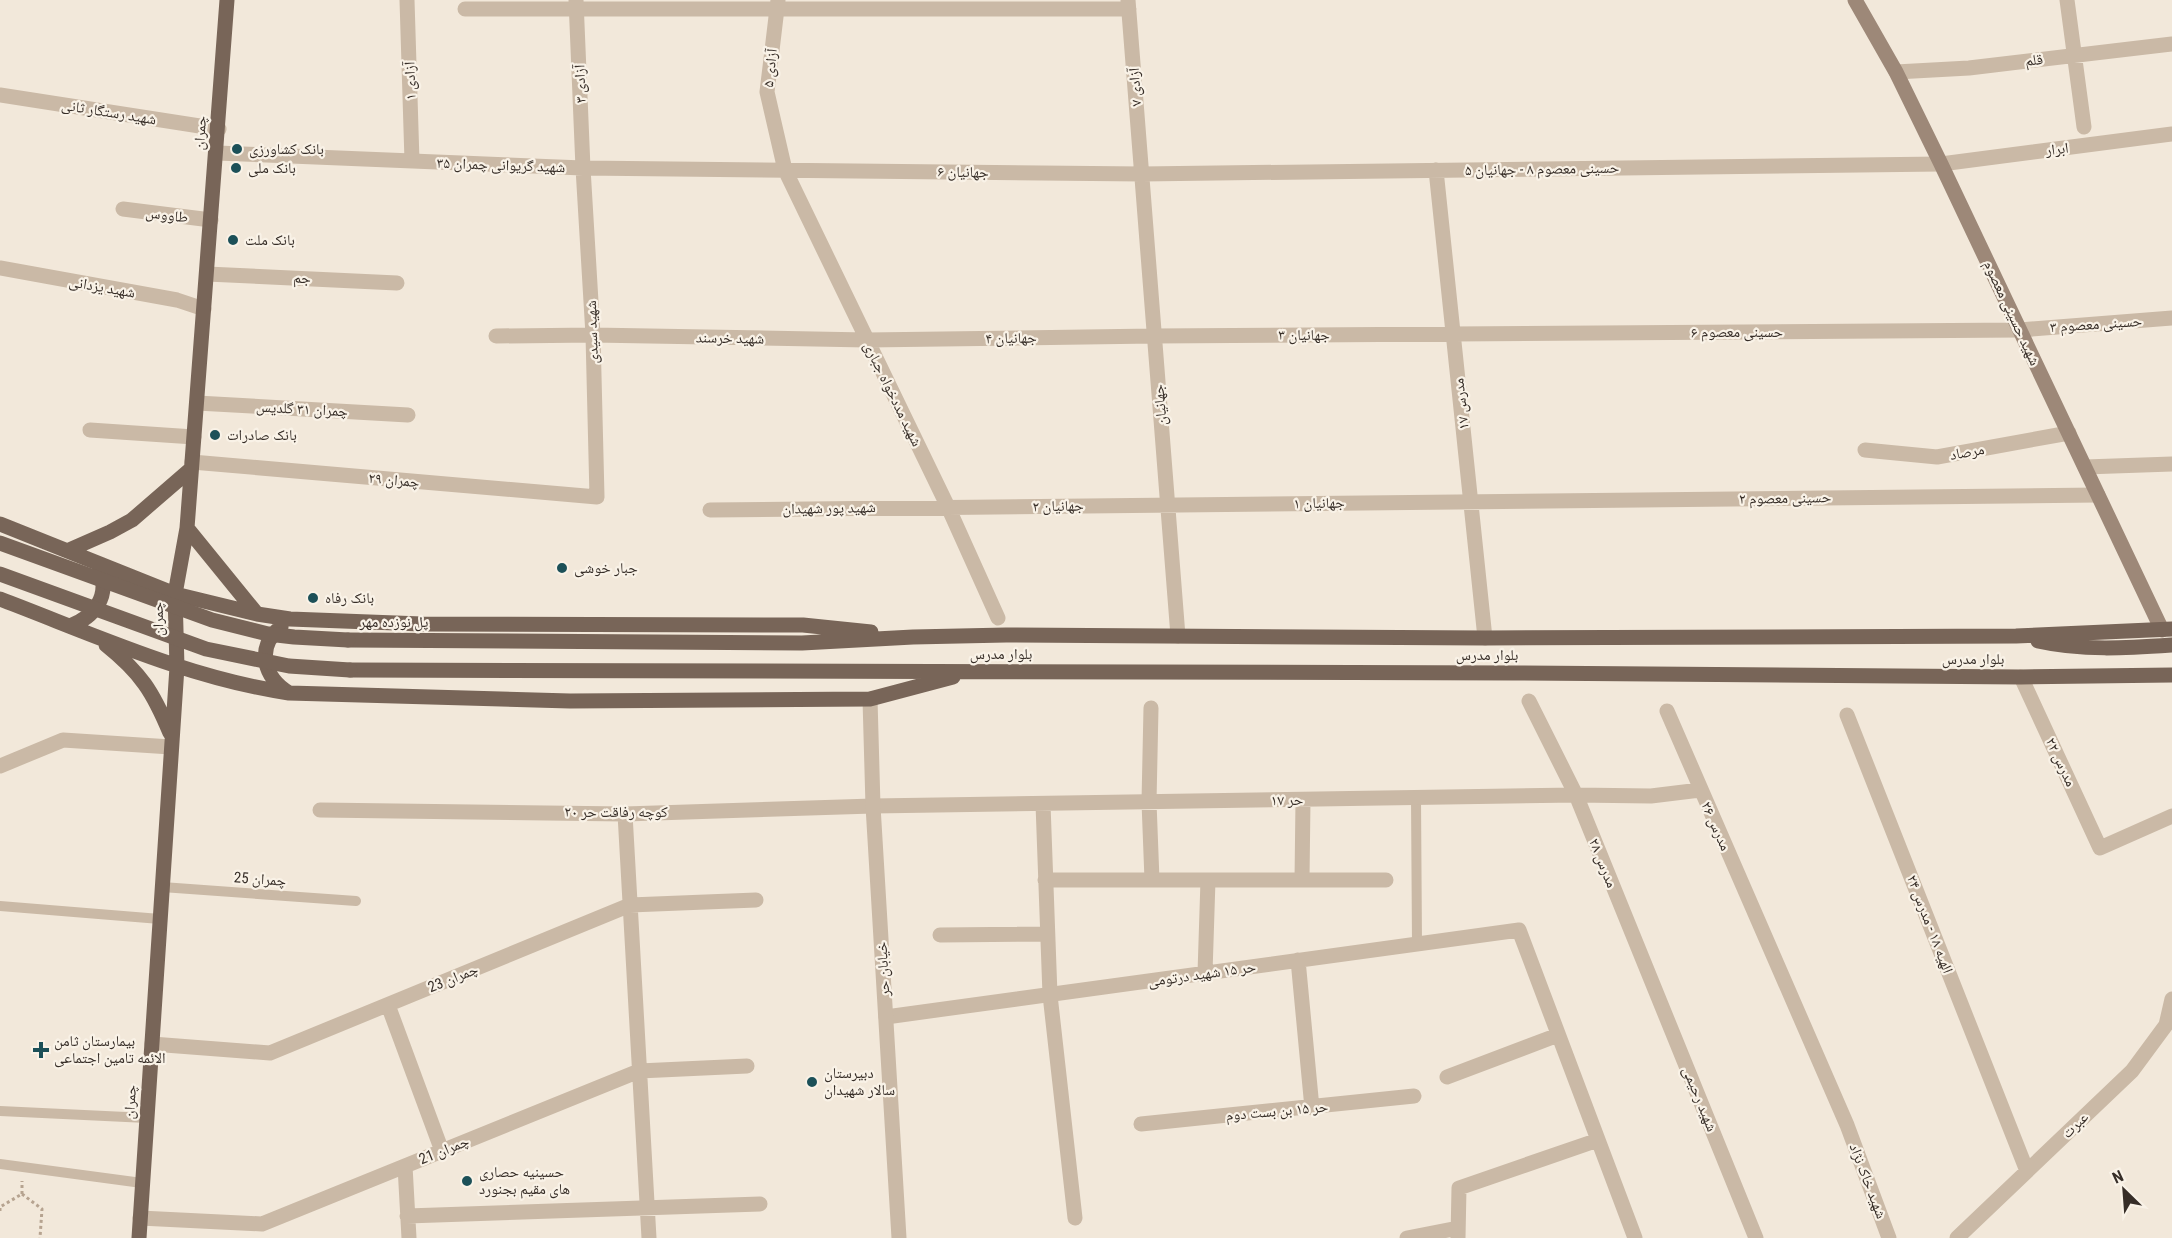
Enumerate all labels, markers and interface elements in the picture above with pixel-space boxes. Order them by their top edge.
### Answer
street label: آزادی ۵ [759,47,782,88]
street label: قلم [2024,50,2044,71]
street label: آزادی ۱ [400,60,421,101]
street label: آزادی ۳ [570,63,591,104]
street label: آزادی ۷ [1125,66,1146,107]
street label: شهید رستگار ثانی [60,96,158,129]
street label: چمران [190,115,211,151]
street label: ابرار [2043,139,2070,159]
place label: بانک کشاورزی [249,140,324,159]
marker: بانک کشاورزی [230,142,244,156]
street label: شهید گریوانی چمران ۳۵ [436,154,566,177]
place label: بانک ملی [248,159,296,178]
street label: حسینی معصوم ۸ - جهانیان ۵ [1465,159,1620,180]
marker: بانک ملی [229,161,243,175]
street label: جهانیان ۶ [937,163,989,182]
street label: طاووس [144,203,189,228]
place label: بانک ملت [245,231,295,249]
marker: بانک ملت [226,233,240,247]
street label: شهید حسینی معصوم [1979,258,2044,369]
street label: جم [293,269,312,288]
street label: شهید یزدانی [67,272,137,303]
street label: شهید سیدی [582,300,603,364]
street label: حسینی معصوم ۳ [2049,312,2143,337]
street label: حسینی معصوم ۶ [1691,323,1784,342]
street label: جهانیان ۳ [1278,326,1330,345]
street label: شهید خرسند [696,328,765,348]
street label: جهانیان ۴ [985,329,1037,348]
street label: شهید مددخواه جباری [859,339,926,450]
street label: مدرس ۱۷ [1449,377,1474,431]
street label: جهانیان [1149,383,1172,426]
street label: چمران ۳۱ گلدیس [256,398,349,421]
place label: بانک صادرات [227,426,297,444]
marker: بانک صادرات [208,428,222,442]
street label: مرصاد [1948,440,1986,464]
street label: چمران ۲۹ [368,469,421,492]
street label: حسینی معصوم ۲ [1739,488,1832,509]
street label: جهانیان ۱ [1293,494,1345,513]
street label: جهانیان ۲ [1032,497,1084,516]
street label: شهید پور شهیدان [782,498,876,519]
place label: جبار خوشی [574,559,638,578]
marker: جبار خوشی [555,561,569,575]
place label: بانک رفاه [325,589,374,607]
marker: بانک رفاه [306,591,320,605]
street label: چمران [149,601,168,636]
street label: پل نوزده مهر [359,613,428,632]
street label: بلوار مدرس [970,645,1032,664]
street label: بلوار مدرس [1456,646,1518,665]
street label: بلوار مدرس [1942,650,2004,669]
street label: مدرس ۲۲ [2041,735,2080,790]
street label: حر ۱۷ [1271,791,1304,809]
street label: مدرس ۲۶ [1696,799,1735,854]
street label: کوچه رفاقت حر ۲۰ [564,803,668,821]
street label: مدرس ۲۸ [1584,836,1621,891]
street label: چمران 25 [233,868,287,891]
street label: الهیه ۱۸ - مدرس ۲۴ [1902,872,1957,976]
street label: خیابان حر [873,941,894,998]
street label: حر ۱۵ شهید درتومی [1147,957,1258,991]
street label: چمران 23 [425,960,481,997]
place label: بیمارستان ثامن الائمه تامین اجتماعی [54,1032,166,1068]
marker: بیمارستان ثامن الائمه تامین اجتماعی [32,1041,50,1059]
place label: دبیرستان سالار شهیدان [824,1064,895,1100]
street label: شهید رحیمی [1678,1064,1721,1135]
marker: دبیرستان سالار شهیدان [805,1075,819,1089]
street label: چمران [120,1084,141,1120]
street label: حر ۱۵ بن بست دوم [1225,1098,1329,1125]
street label: عبرت [2058,1108,2092,1142]
street label: چمران 21 [416,1132,472,1169]
street label: شهید خاک نژاد [1845,1141,1891,1221]
north arrow [2094,1160,2154,1220]
place label: حسینیه حصاری های مقیم بجنورد [479,1163,570,1199]
text: N [2109,1166,2126,1188]
marker: حسینیه حصاری های مقیم بجنورد [460,1174,474,1188]

